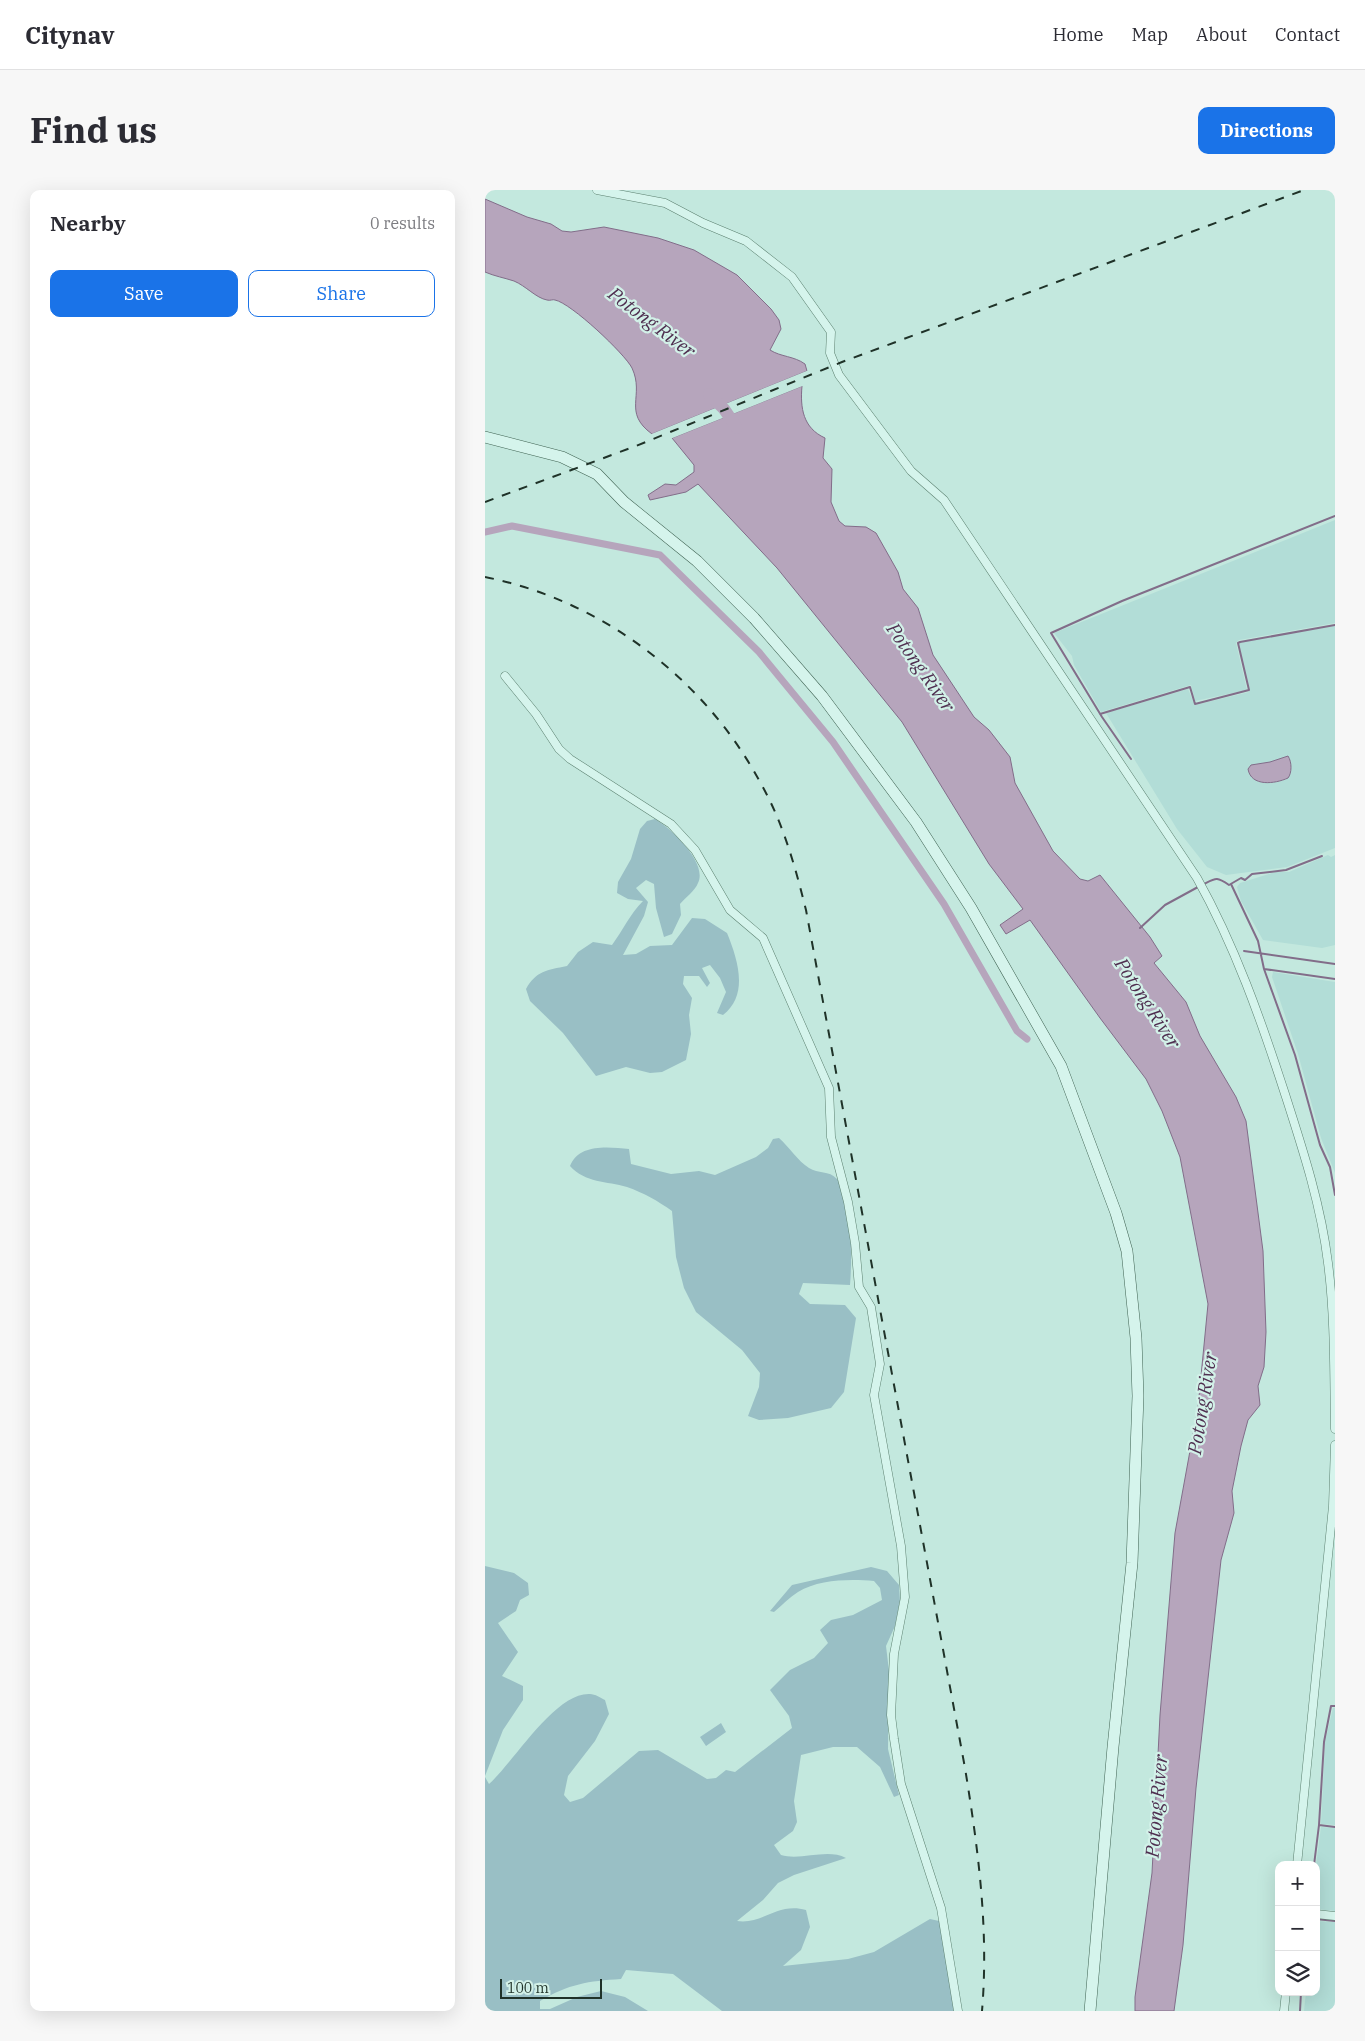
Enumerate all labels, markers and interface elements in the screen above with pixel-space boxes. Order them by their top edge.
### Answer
text: Citynav [25,19,114,51]
text: Home [1052,23,1104,46]
text: Map [1132,23,1168,46]
text: About [1196,23,1247,46]
text: Contact [1275,23,1340,46]
text: Find us [30,107,157,153]
button: Directions [1198,107,1335,154]
text: Nearby [50,209,126,237]
text: 0 results [370,213,435,233]
button: Save [50,270,238,317]
button: Share [248,270,435,317]
water label: Potong River [603,281,701,363]
water label: Potong River [881,617,961,717]
water label: Potong River [1109,952,1186,1053]
water label: Potong River [1182,1350,1222,1457]
water label: Potong River [1139,1753,1173,1859]
map controls [1275,1861,1320,1996]
button: + [1275,1861,1320,1906]
button: − [1275,1906,1320,1951]
button: layers [1275,1951,1320,1996]
scale bar [500,1976,603,1999]
text: 100 m [507,1979,549,1997]

